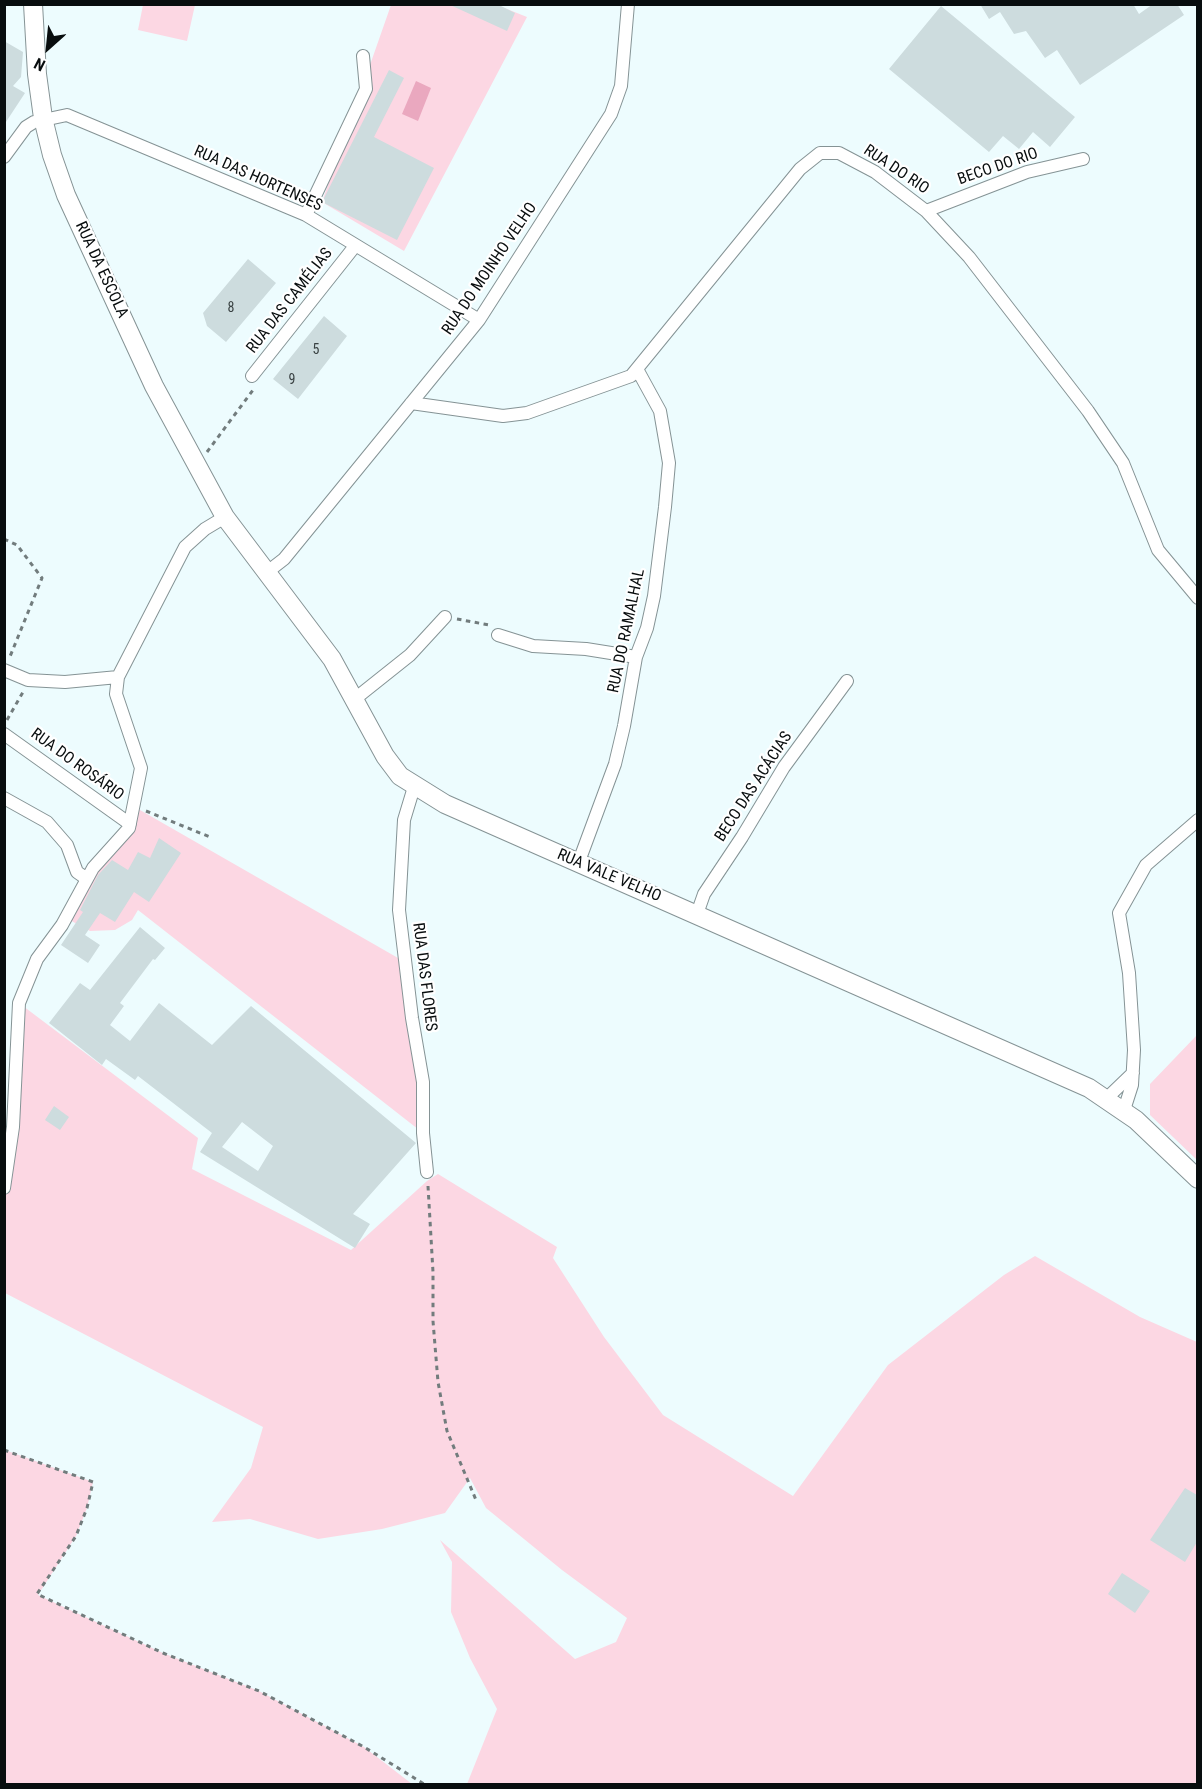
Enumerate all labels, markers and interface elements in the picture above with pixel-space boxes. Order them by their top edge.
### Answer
north arrow [18,18,78,78]
text: N [31,54,48,75]
street label: RUA DO RIO [860,141,932,199]
street label: RUA DAS HORTENSES [191,142,325,216]
street label: BECO DO RIO [955,144,1041,190]
street label: RUA DO MOINHO VELHO [439,199,541,339]
street label: RUA DA ESCOLA [70,219,132,321]
street label: RUA DAS CAMÉLIAS [243,245,337,357]
house number: 8 [228,300,234,316]
house number: 5 [313,342,319,358]
house number: 9 [289,372,295,388]
street label: RUA DO RAMALHAL [604,567,650,695]
street label: RUA DO ROSÁRIO [27,725,127,805]
street label: BECO DAS ACÁCIAS [711,728,797,846]
street label: RUA VALE VELHO [554,845,664,907]
street label: RUA DAS FLORES [408,921,440,1033]

